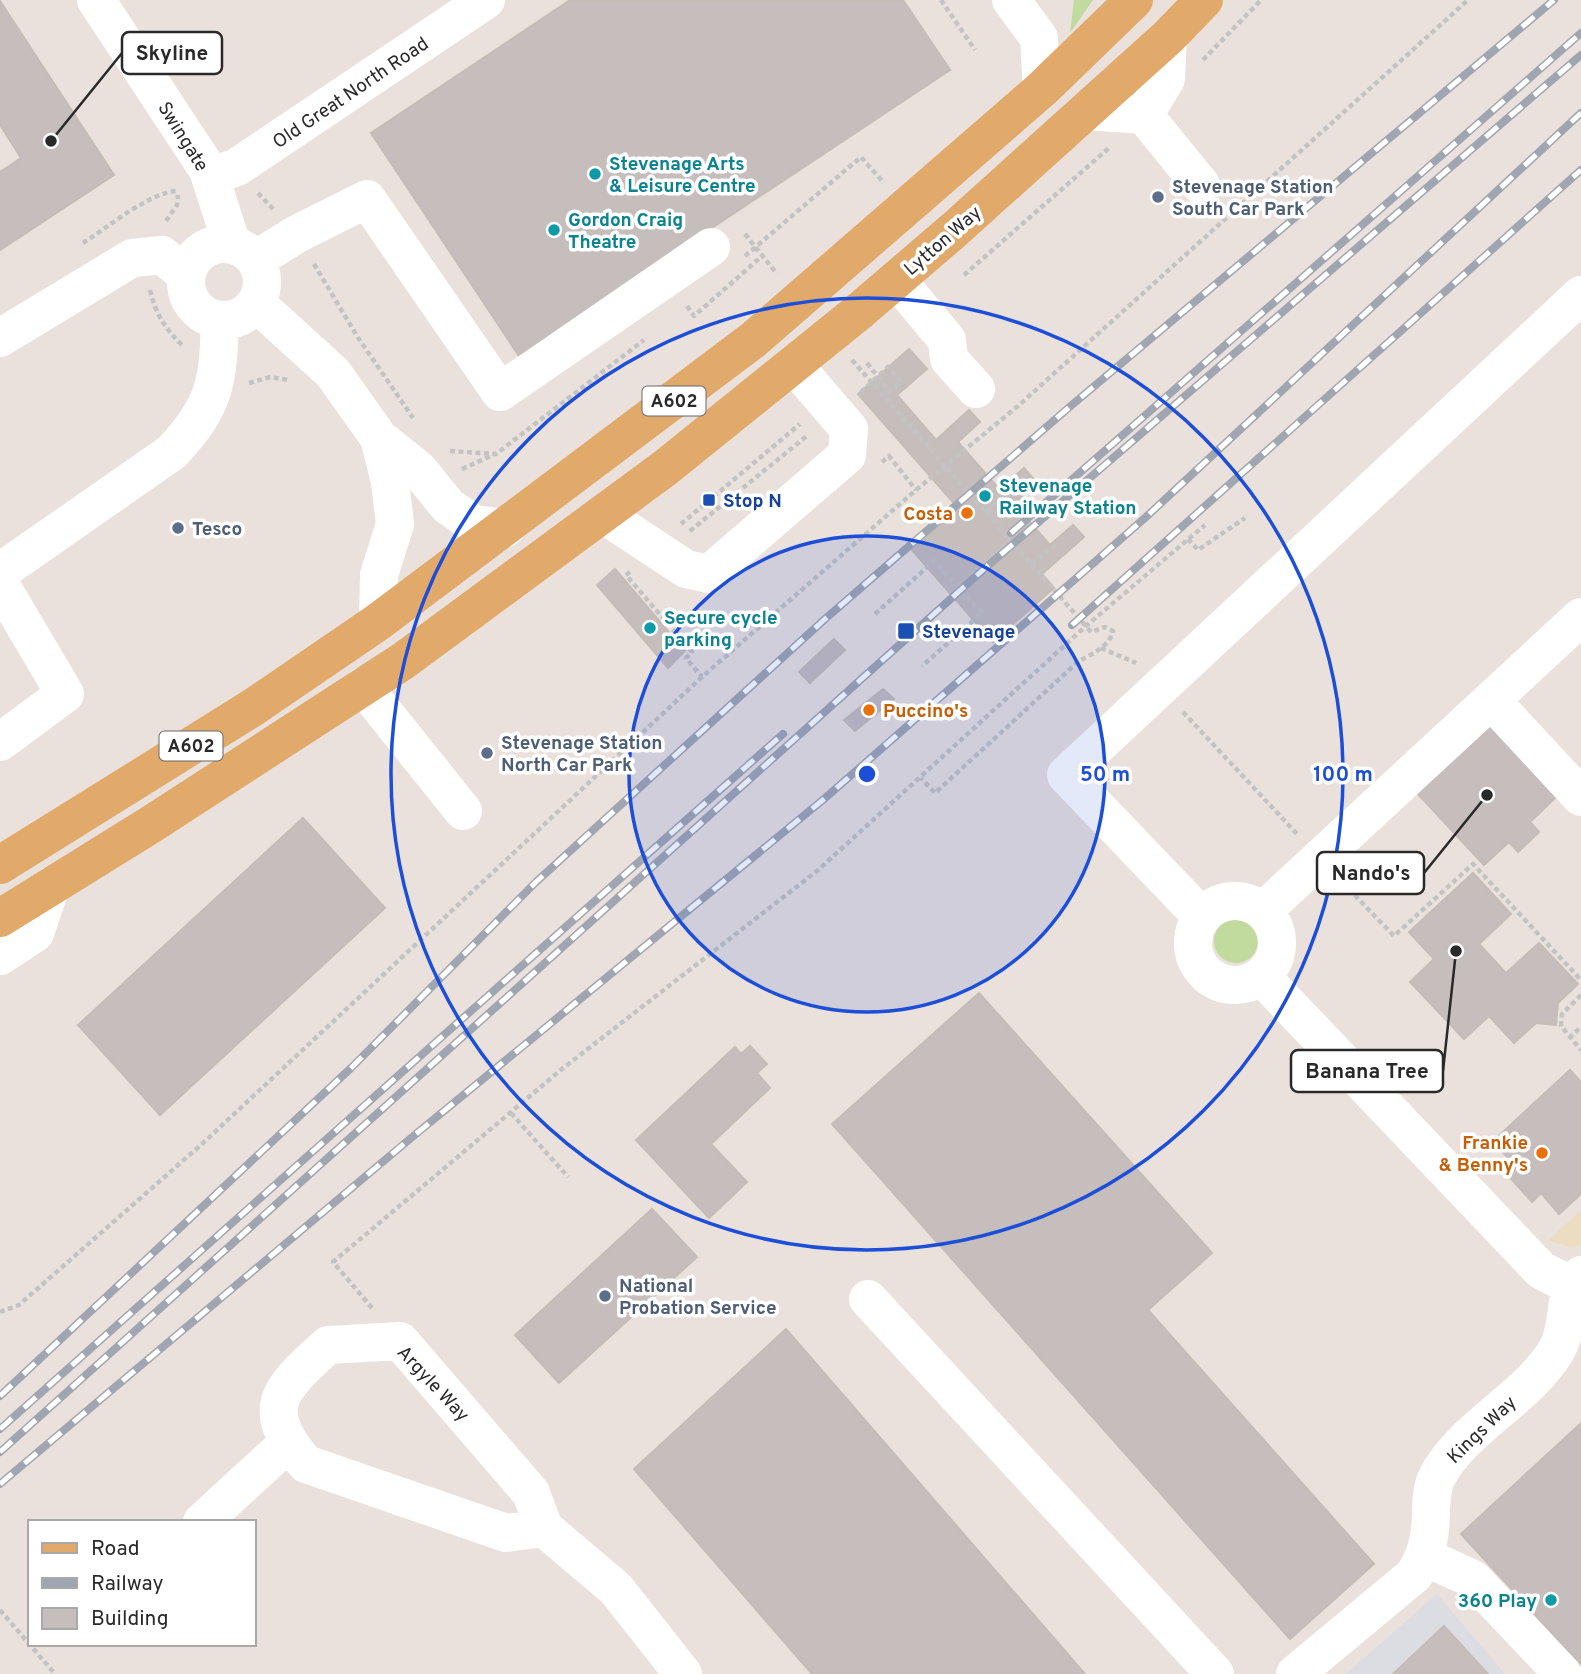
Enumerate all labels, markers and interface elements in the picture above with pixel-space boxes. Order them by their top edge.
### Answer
callout: Skyline [122,32,222,74]
street label: Old Great North Road [269,33,434,155]
text: Skyline [136,41,208,68]
street label: Swingate [151,98,213,176]
place label: Stevenage Arts & Leisure Centre [609,153,756,199]
marker: Stevenage Arts & Leisure Centre [587,166,603,182]
place label: Stevenage Station South Car Park [1172,176,1334,222]
marker: Stevenage Station South Car Park [1150,189,1166,205]
street label: Lytton Way [900,201,987,282]
place label: Gordon Craig Theatre [568,209,683,255]
marker: Gordon Craig Theatre [546,222,562,238]
road number: A602 [642,386,706,416]
place label: Stevenage Railway Station [999,475,1137,521]
marker: Stevenage Railway Station [977,488,993,504]
place label: Stop N [723,490,782,514]
marker: Stop N [701,492,717,508]
place label: Costa [903,503,953,527]
marker: Costa [959,505,975,521]
place label: Tesco [192,518,242,542]
marker: Tesco [170,520,186,536]
place label: Secure cycle parking [664,607,778,653]
marker: Secure cycle parking [642,620,658,636]
marker: Stevenage [896,621,916,641]
place label: Stevenage [922,621,1015,645]
place label: Puccino's [883,700,968,724]
marker: Puccino's [861,702,877,718]
road number: A602 [160,732,222,760]
place label: Stevenage Station North Car Park [501,732,663,778]
marker: Stevenage Station North Car Park [479,745,495,761]
centre of rings [855,762,879,786]
text: 50 m [1080,762,1130,789]
text: 100 m [1313,762,1373,789]
callout: Nando's [1317,852,1424,894]
text: Nando's [1332,861,1410,888]
callout: Banana Tree [1291,1050,1443,1092]
text: Banana Tree [1305,1059,1429,1086]
place label: Frankie & Benny's [1439,1132,1528,1178]
marker: Frankie & Benny's [1534,1145,1550,1161]
place label: National Probation Service [619,1275,777,1321]
marker: National Probation Service [597,1288,613,1304]
street label: Argyle Way [391,1341,474,1427]
street label: Kings Way [1443,1391,1522,1469]
legend [28,1520,256,1646]
text: Road [91,1536,140,1563]
text: Railway [91,1571,164,1598]
place label: 360 Play [1458,1590,1537,1614]
marker: 360 Play [1543,1592,1559,1608]
text: Building [91,1606,169,1633]

